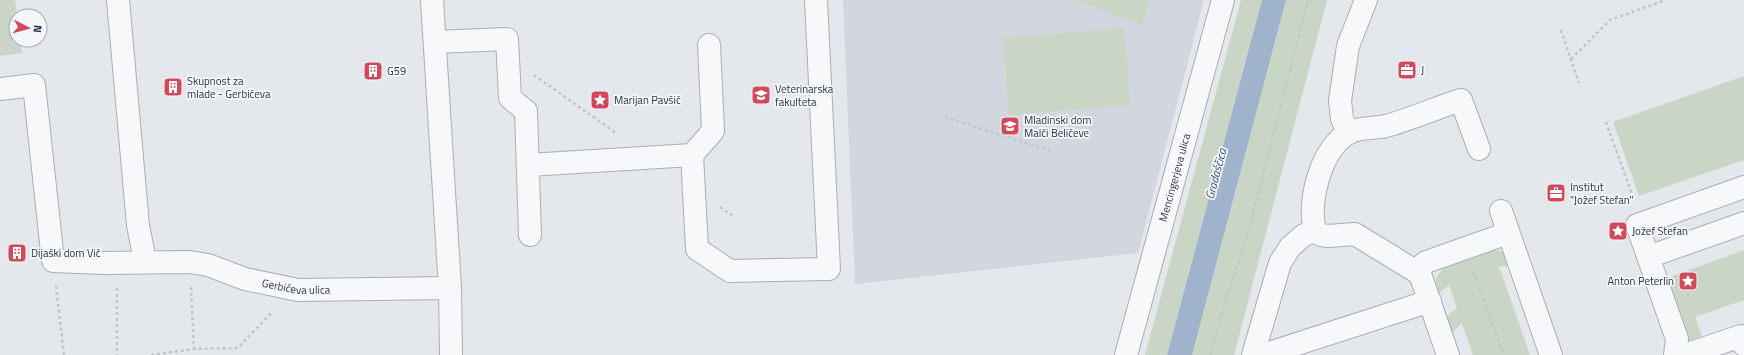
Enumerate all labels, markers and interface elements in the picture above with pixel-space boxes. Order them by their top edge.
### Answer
north arrow [8,8,48,48]
text: N [30,24,46,34]
office icon: J [1396,59,1418,81]
building icon: G59 [362,60,384,82]
place label: J [1421,62,1424,78]
place label: G59 [387,63,406,79]
place label: Skupnost za mlade - Gerbičeva [187,73,271,102]
building icon: Skupnost za mlade - Gerbičeva [162,76,184,98]
place label: Veterinarska fakulteta [775,81,834,110]
school or university icon: Veterinarska fakulteta [750,84,772,106]
place icon: Marijan Pavšič [589,89,611,111]
place label: Marijan Pavšič [614,92,681,108]
place label: Mladinski dom Malči Beličeve [1024,112,1091,141]
school or university icon: Mladinski dom Malči Beličeve [999,115,1021,137]
street label: Mencingerjeva ulica [1155,131,1194,224]
water label: Gradaščica [1200,145,1232,201]
place label: Institut "Jožef Stefan" [1570,179,1634,208]
office icon: Institut "Jožef Stefan" [1545,182,1567,204]
place icon: Jožef Stefan [1607,220,1629,242]
place label: Jožef Stefan [1632,223,1688,239]
building icon: Dijaški dom Vič [6,242,28,264]
place label: Dijaški dom Vič [31,245,101,261]
place icon: Anton Peterlin [1677,270,1699,292]
place label: Anton Peterlin [1607,273,1674,289]
street label: Gerbičeva ulica [260,275,331,298]

